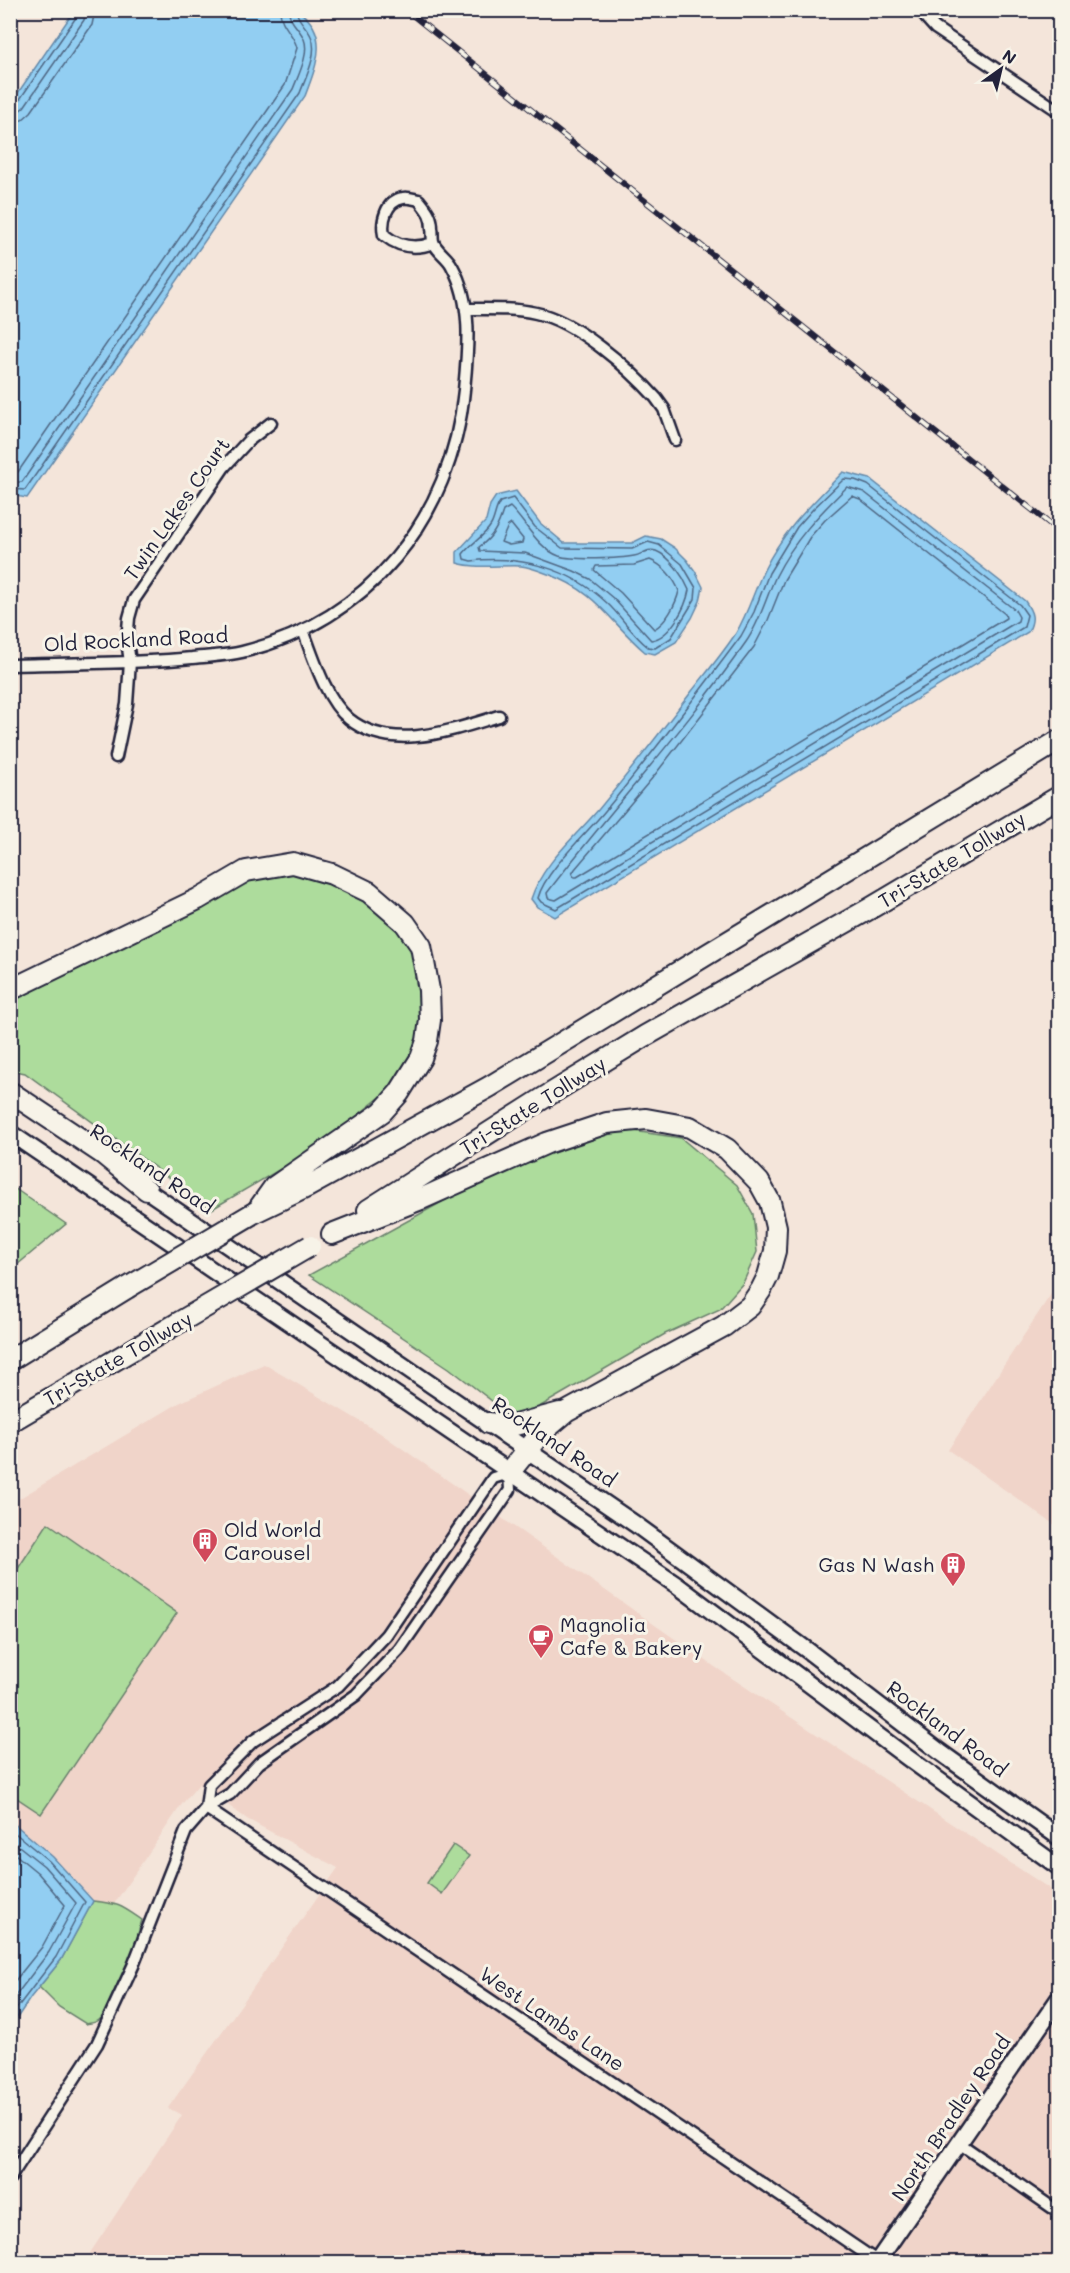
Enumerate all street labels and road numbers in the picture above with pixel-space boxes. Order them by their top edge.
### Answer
street label: Twin Lakes Court [117,432,235,585]
street label: Old Rockland Road [43,621,229,657]
street label: Tri-State Tollway [873,805,1030,913]
street label: Tri-State Tollway [455,1050,610,1161]
street label: Rockland Road [85,1117,220,1219]
street label: Tri-State Tollway [39,1305,196,1411]
street label: Rockland Road [487,1390,622,1492]
street label: Rockland Road [882,1674,1013,1782]
street label: West Lambs Lane [475,1960,630,2076]
street label: North Bradley Road [885,2029,1015,2205]

